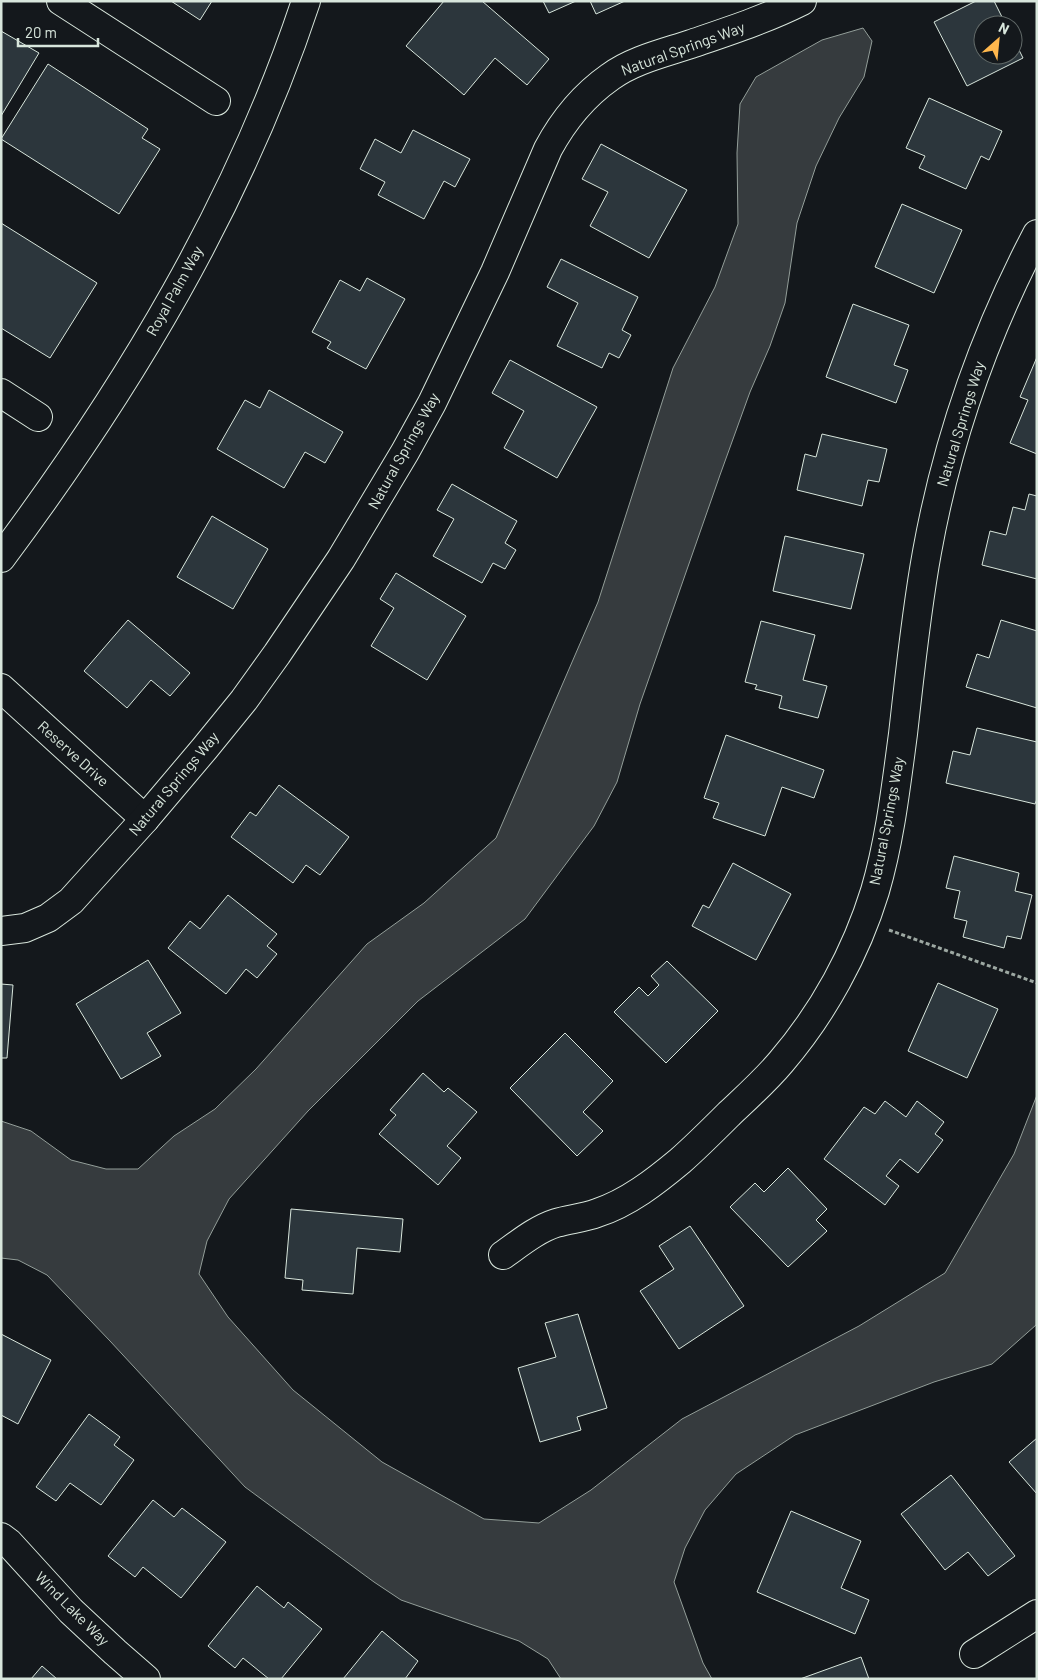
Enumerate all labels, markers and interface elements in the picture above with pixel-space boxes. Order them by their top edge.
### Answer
scale bar [18,15,98,47]
north arrow [973,15,1023,65]
street label: Natural Springs Way [618,17,747,79]
text: N [996,18,1012,38]
text: 20 m [25,23,57,41]
street label: Royal Palm Way [142,242,206,339]
street label: Natural Springs Way [932,359,988,489]
street label: Natural Springs Way [364,389,443,512]
street label: Reserve Drive [34,717,113,790]
street label: Natural Springs Way [124,728,222,839]
street label: Natural Springs Way [865,755,907,886]
street label: Wind Lake Way [32,1567,114,1649]

